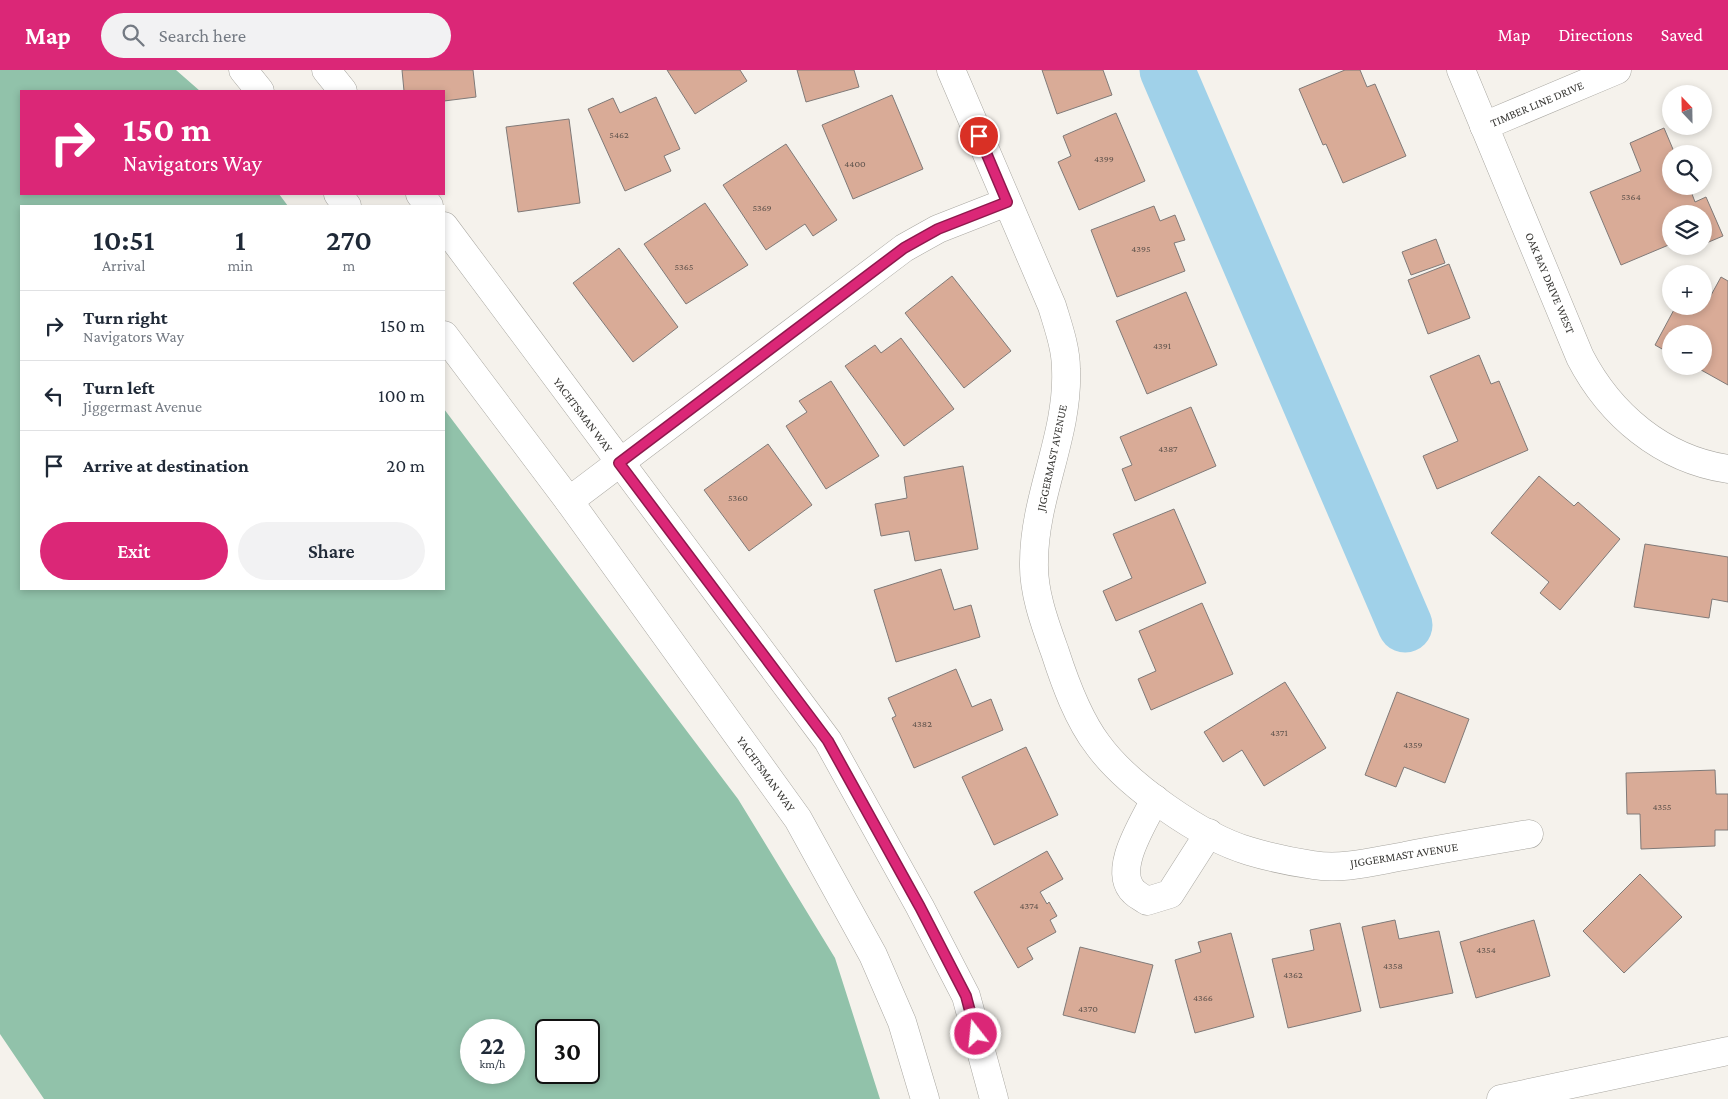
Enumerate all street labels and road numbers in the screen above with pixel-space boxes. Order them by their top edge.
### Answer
street label: TIMBER LINE DRIVE [1488,78,1586,130]
street label: OAK BAY DRIVE WEST [1522,230,1578,336]
street label: YACHTSMAN WAY [550,375,616,456]
street label: JIGGERMAST AVENUE [1034,403,1070,514]
street label: YACHTSMAN WAY [734,734,798,815]
street label: JIGGERMAST AVENUE [1348,839,1459,871]

